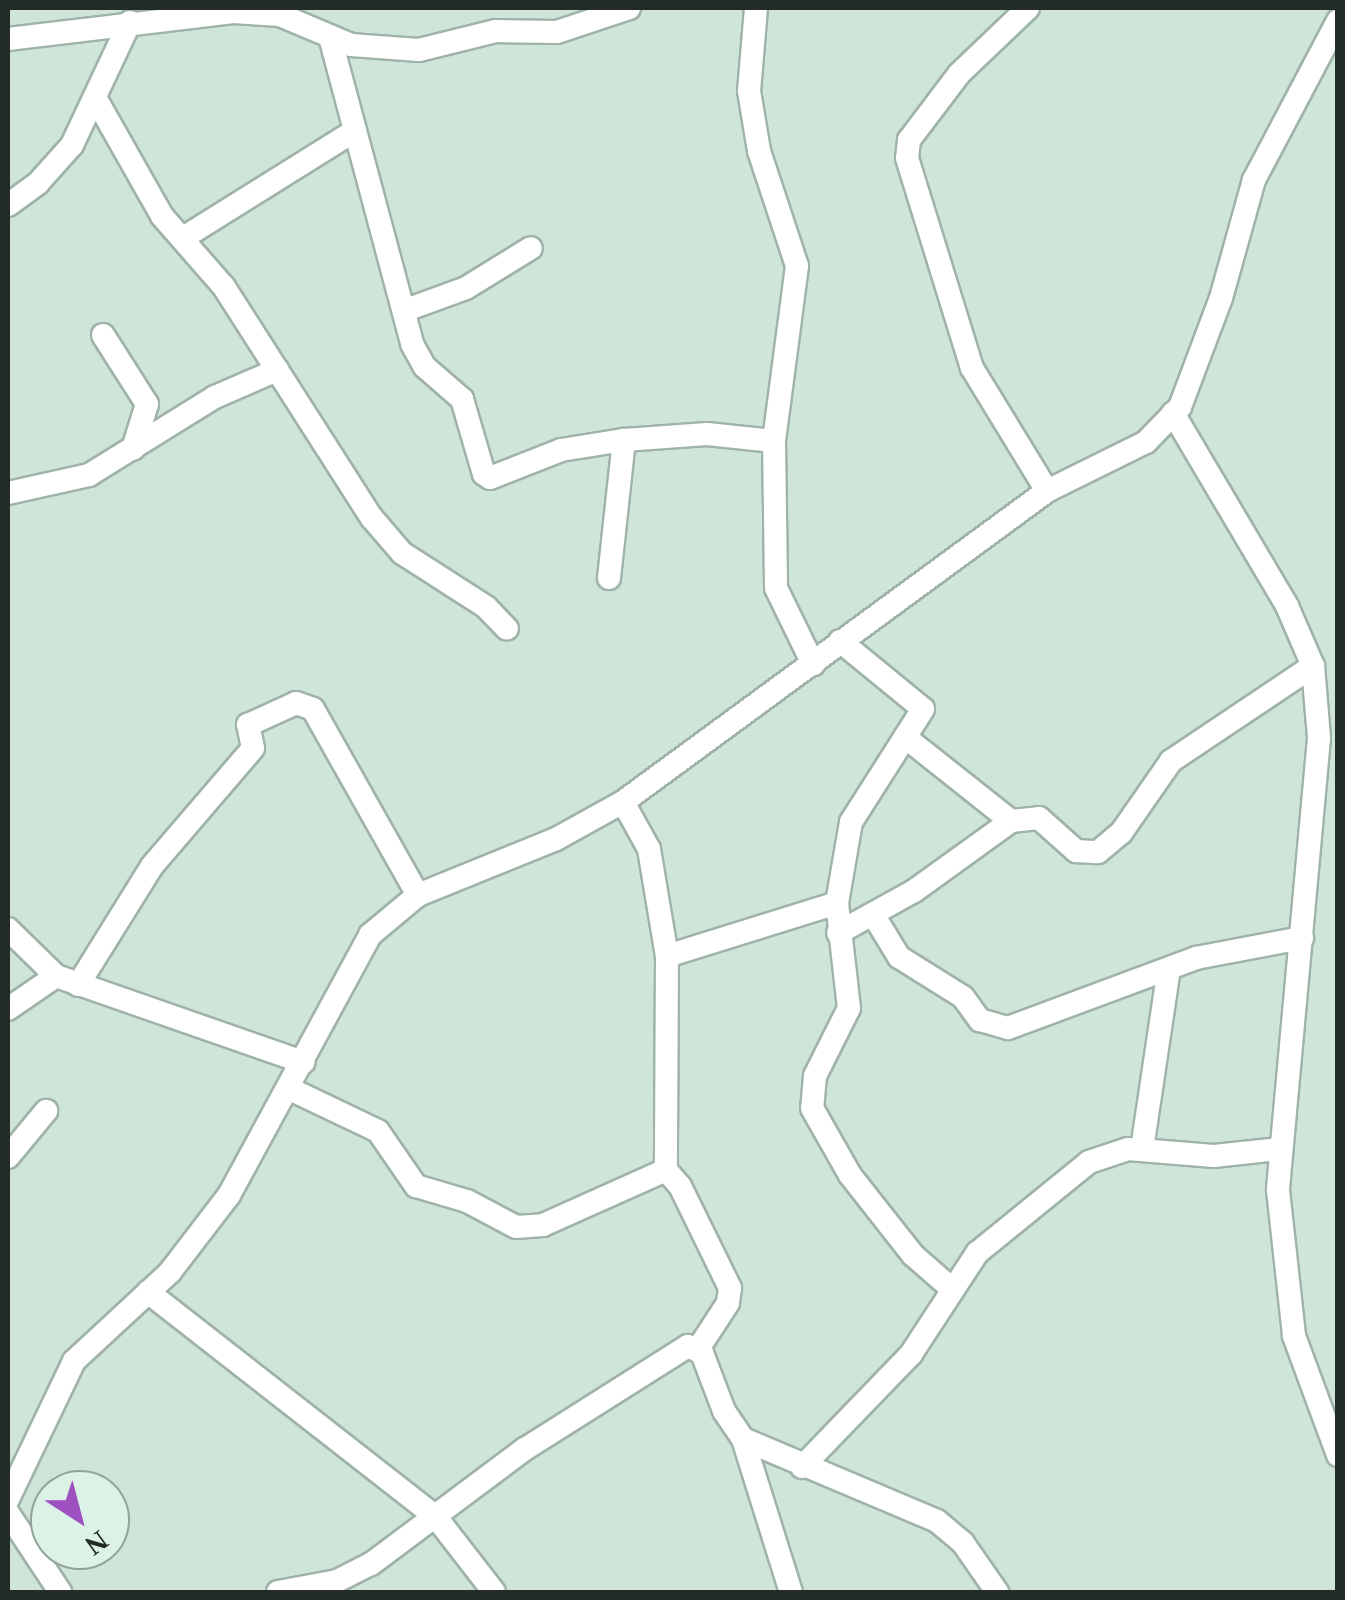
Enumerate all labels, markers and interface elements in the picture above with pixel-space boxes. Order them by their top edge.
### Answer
north arrow [30,1470,130,1570]
text: N [79,1525,114,1562]

